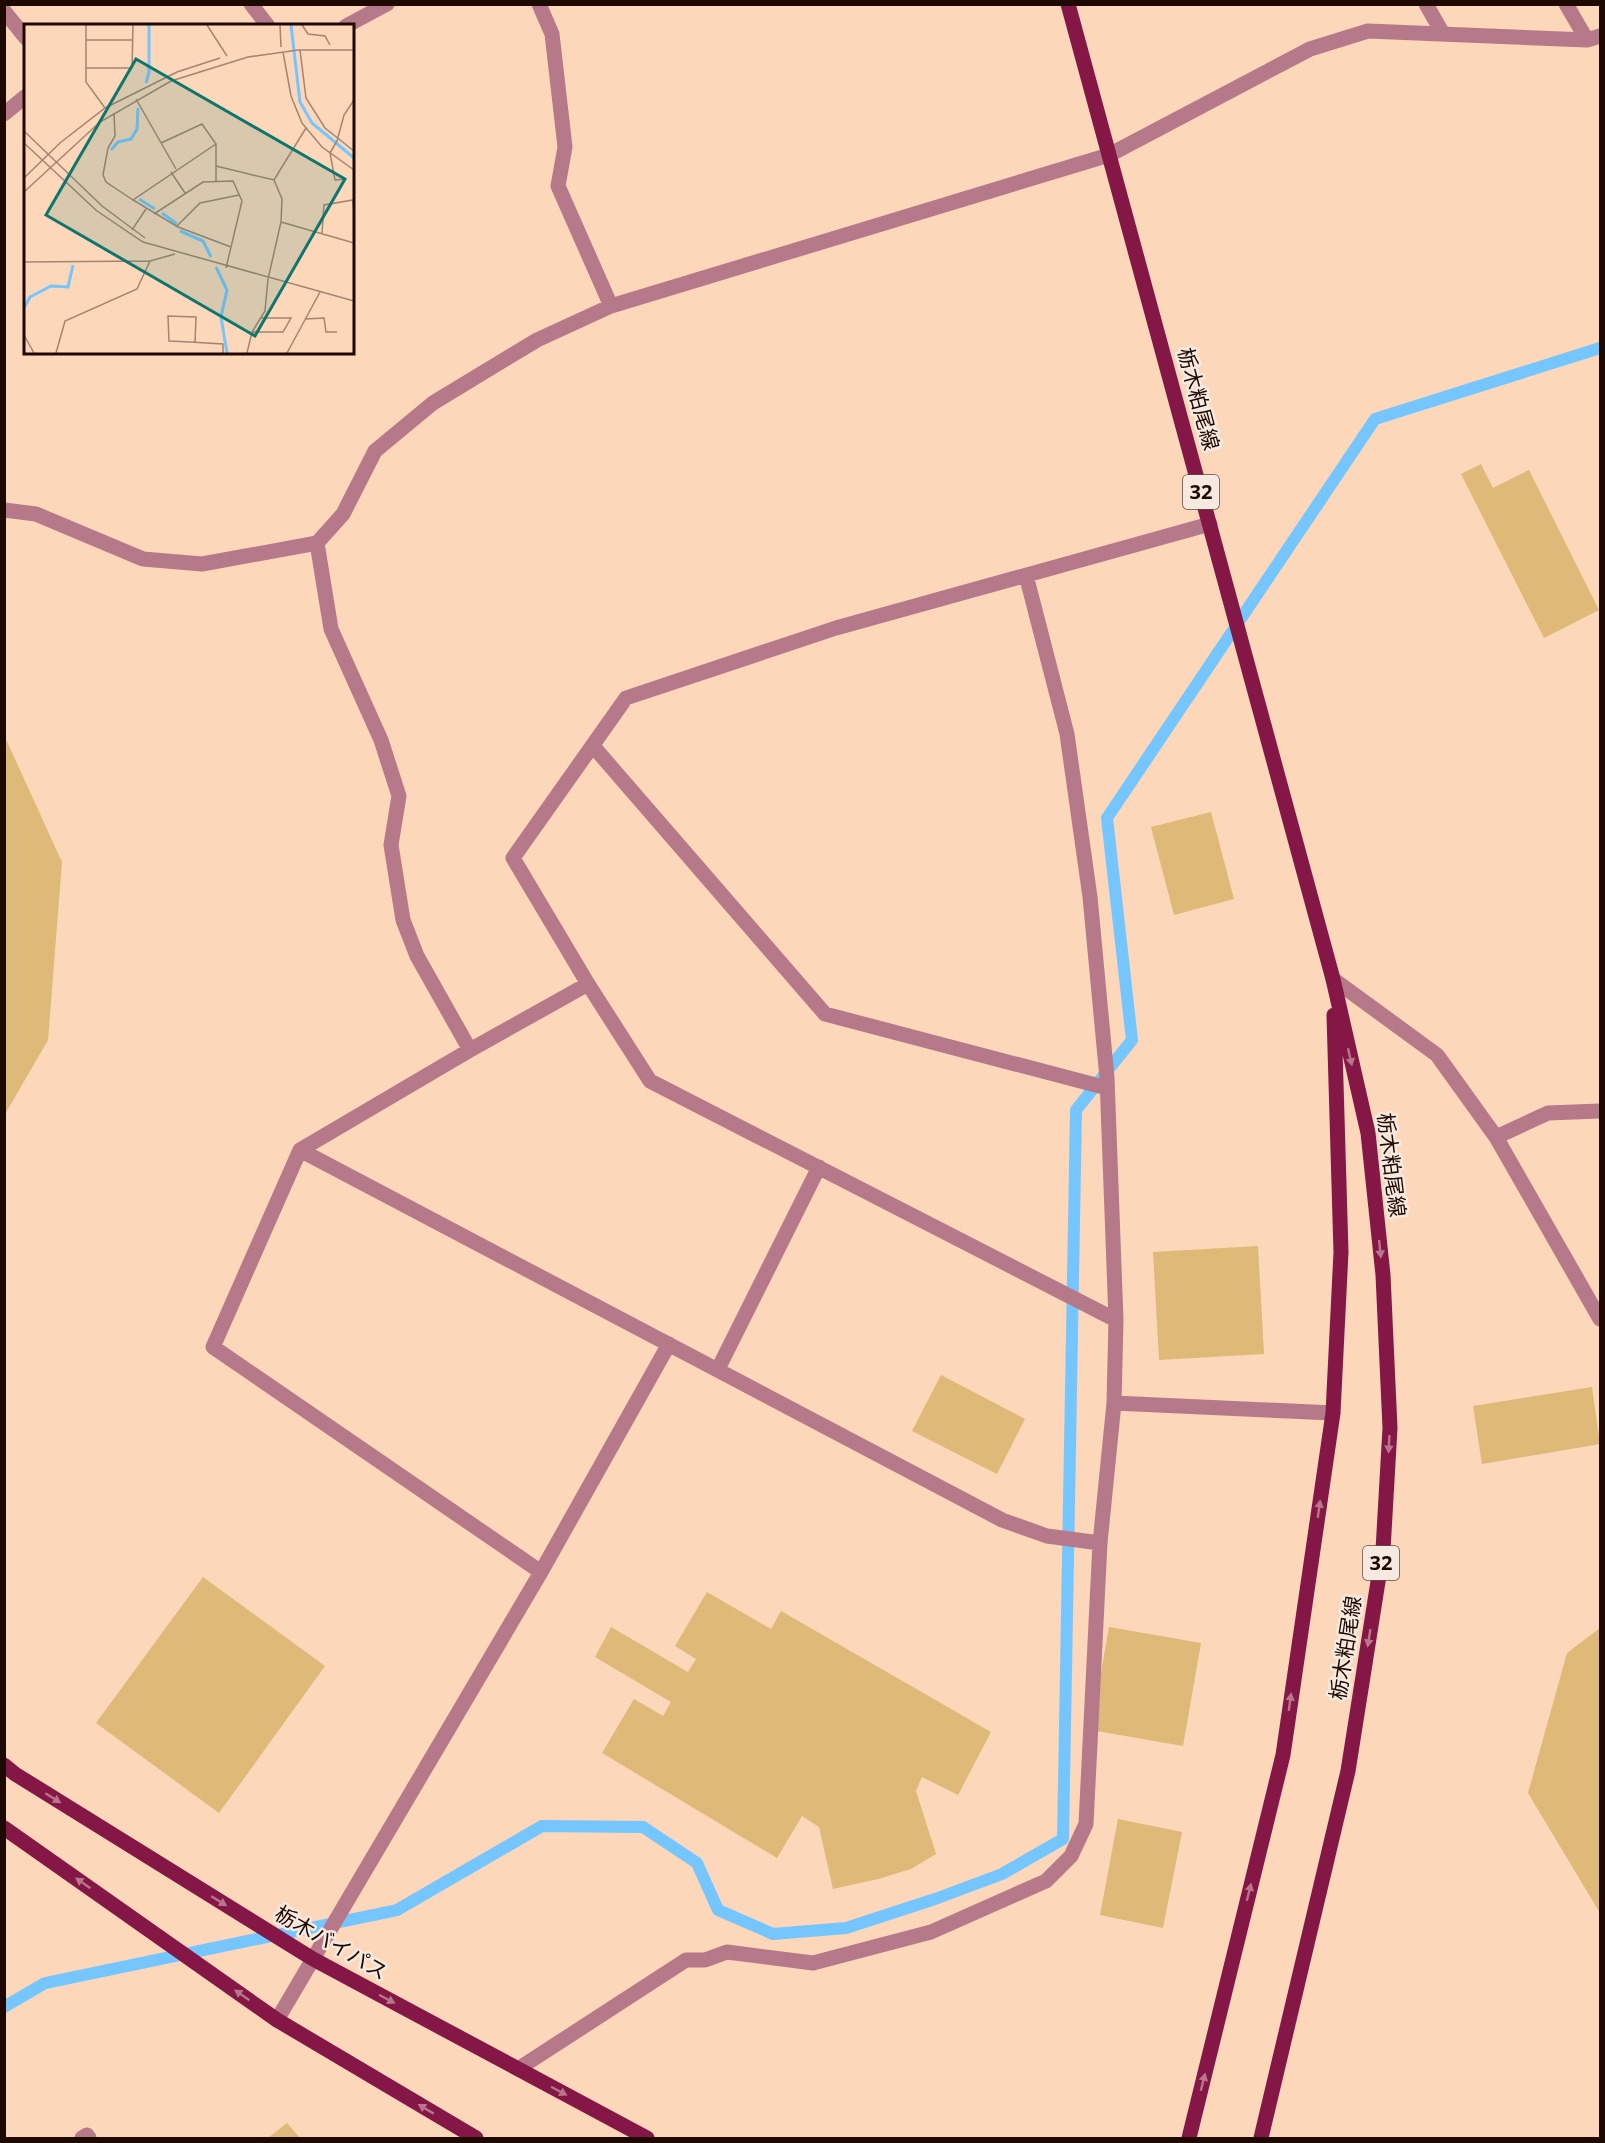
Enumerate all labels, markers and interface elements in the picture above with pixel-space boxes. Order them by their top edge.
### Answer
inset map [24,24,354,354]
street label: 栃木粕尾線 [1172,344,1226,453]
road number: 32 [1183,475,1219,509]
one-way arrow [1346,1048,1356,1066]
street label: 栃木粕尾線 [1372,1111,1412,1219]
one-way arrow [1375,1240,1385,1259]
one-way arrow [1384,1434,1393,1453]
one-way arrow [1314,1499,1323,1518]
road number: 32 [1363,1546,1399,1580]
street label: 栃木粕尾線 [1323,1594,1367,1702]
one-way arrow [1364,1628,1373,1647]
one-way arrow [1286,1692,1295,1711]
one-way arrow [45,1792,61,1803]
one-way arrow [75,1877,91,1889]
one-way arrow [1245,1883,1255,1901]
one-way arrow [211,1895,227,1906]
street label: 栃木バイパス [270,1899,393,1986]
one-way arrow [234,1990,250,2001]
one-way arrow [379,1994,396,2004]
one-way arrow [1198,2072,1208,2091]
one-way arrow [551,2086,568,2096]
one-way arrow [418,2103,434,2114]

